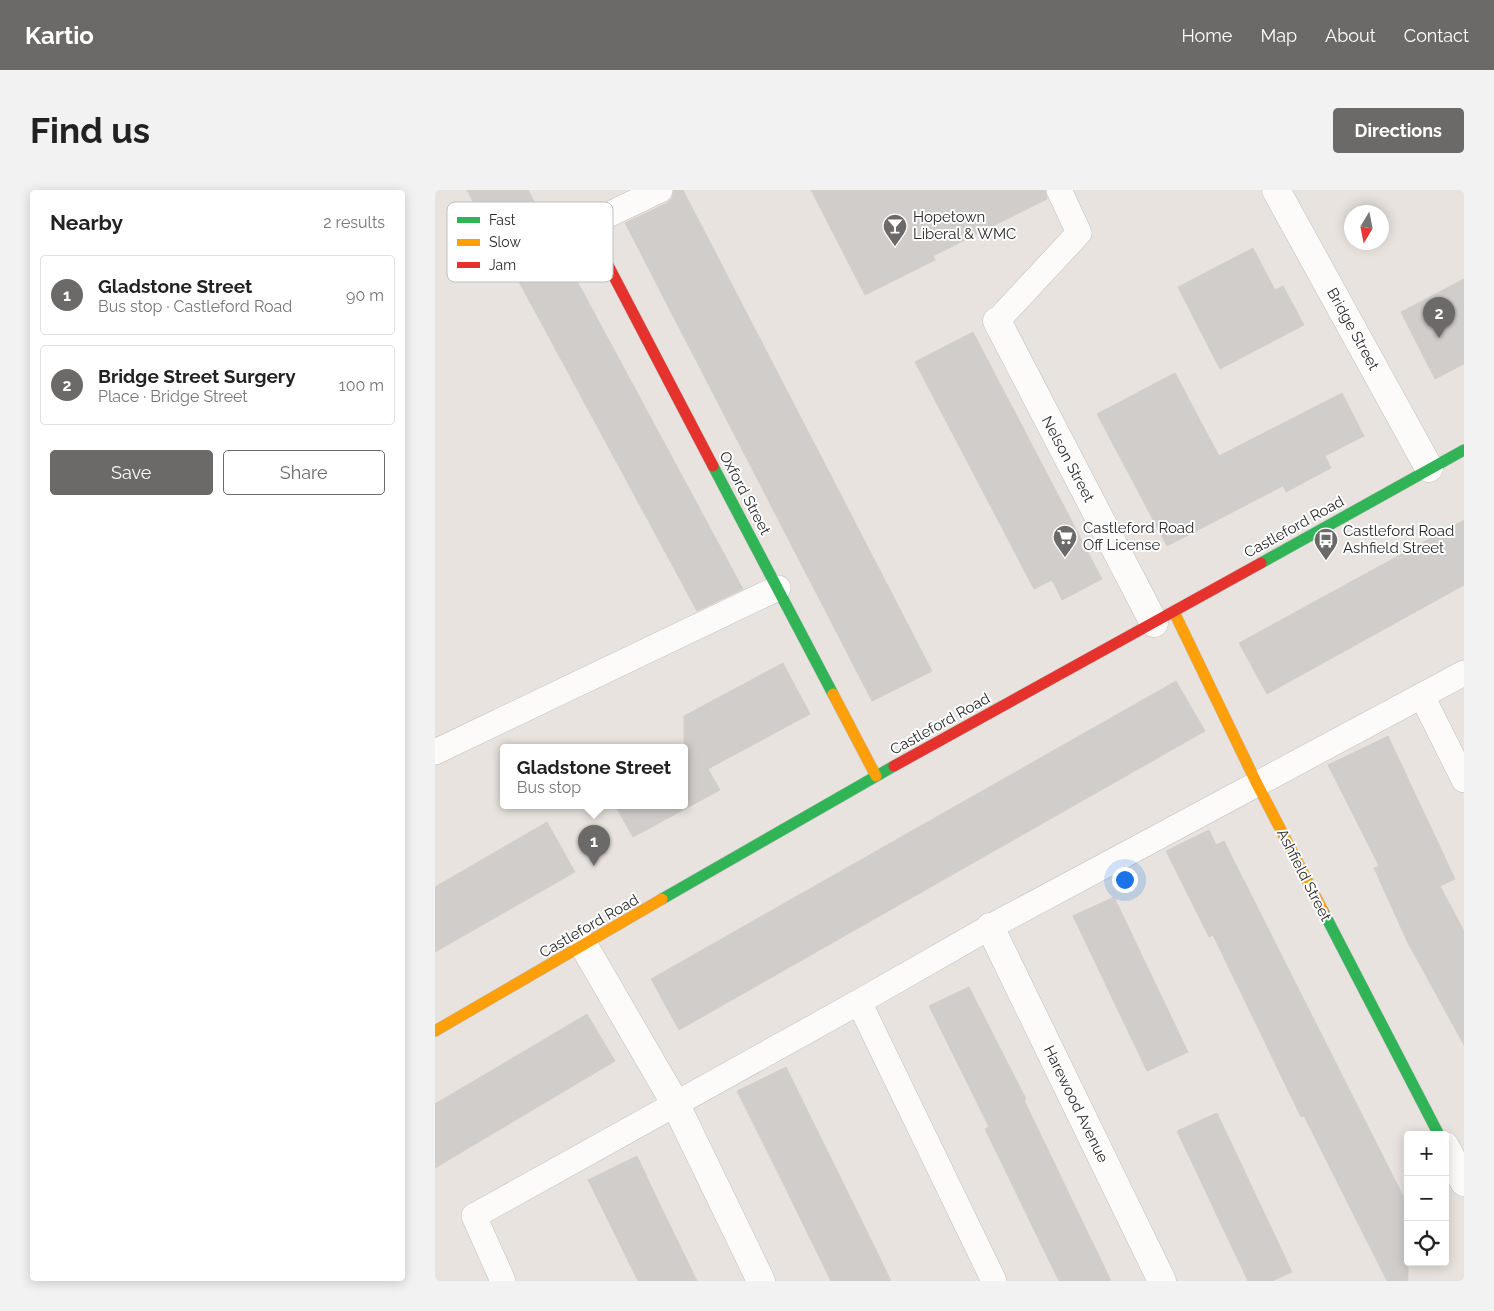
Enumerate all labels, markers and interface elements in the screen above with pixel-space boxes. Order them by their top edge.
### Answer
text: Kartio [25,21,94,50]
text: Home [1181,25,1232,46]
text: Map [1260,25,1297,46]
text: About [1325,25,1376,46]
text: Contact [1404,25,1469,46]
button: Directions [1333,108,1464,153]
text: Find us [30,110,150,151]
legend [447,202,613,282]
north arrow [1344,205,1389,250]
place label: Hopetown Liberal & WMC [913,208,1016,243]
text: Nearby [50,210,123,235]
text: Fast [489,212,516,228]
text: 2 results [323,213,385,232]
bar icon: Hopetown Liberal & WMC [882,213,908,247]
text: Slow [489,234,521,250]
text: Jam [489,257,516,273]
text: Gladstone Street [98,275,252,297]
street label: Bridge Street [1323,285,1383,373]
text: 1 [63,286,71,305]
text: 90 m [346,286,384,305]
text: Bus stop · Castleford Road [98,297,292,316]
pin: 2 [1423,297,1455,338]
text: Bridge Street Surgery [98,365,296,387]
text: 2 [62,376,72,395]
text: 100 m [339,376,384,395]
text: Place · Bridge Street [98,387,248,406]
street label: Nelson Street [1038,413,1098,505]
street label: Oxford Street [715,448,775,538]
button: Save [50,450,213,495]
button: Share [223,450,385,495]
street label: Castleford Road [1241,492,1347,562]
place label: Castleford Road Off License [1083,519,1194,554]
place label: Castleford Road Ashfield Street [1343,522,1454,557]
supermarket icon: Castleford Road Off License [1052,524,1078,558]
bus stop icon: Castleford Road Ashfield Street [1313,527,1339,561]
street label: Castleford Road [887,689,993,759]
popup [500,744,688,809]
text: Gladstone Street [517,756,671,778]
text: Bus stop [517,778,581,797]
pin: 1 [578,825,610,866]
street label: Ashfield Street [1273,826,1335,924]
your location [1112,867,1138,893]
street label: Castleford Road [536,890,642,962]
street label: Harewood Avenue [1040,1043,1112,1166]
map controls [1404,1131,1449,1266]
button: + [1404,1131,1449,1176]
button: − [1404,1176,1449,1221]
button: locate [1404,1221,1449,1266]

